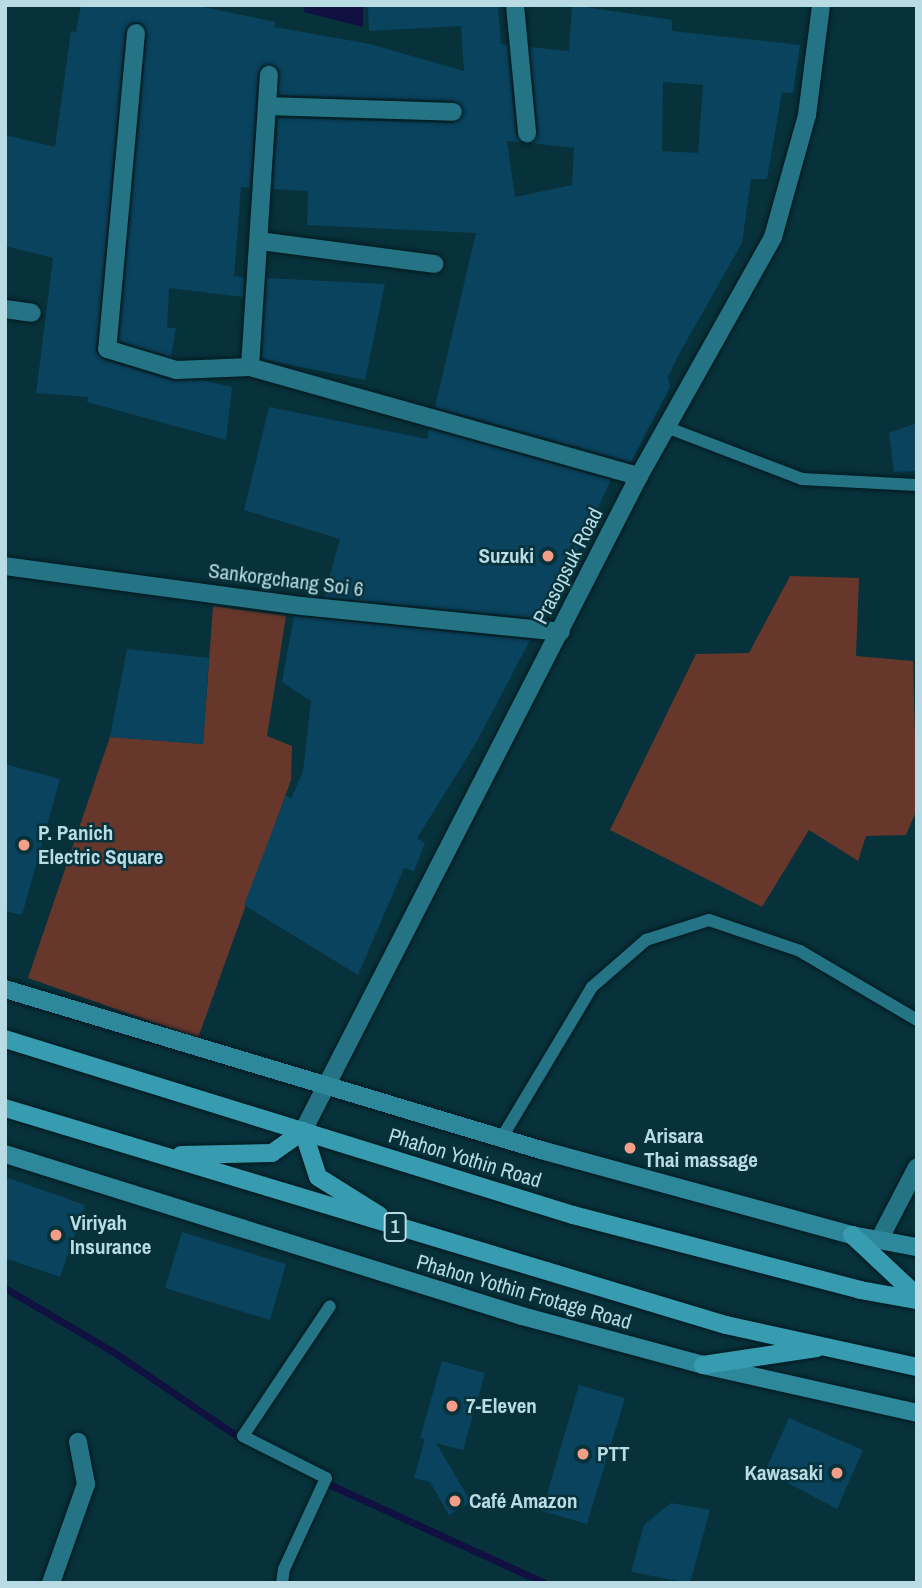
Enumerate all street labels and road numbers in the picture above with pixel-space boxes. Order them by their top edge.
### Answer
street label: Prasopsuk Road [528,504,608,628]
street label: Sankorgchang Soi 6 [207,558,365,602]
street label: Phahon Yothin Road [386,1123,544,1193]
road number: 1 [383,1212,407,1242]
street label: Phahon Yothin Frotage Road [414,1249,634,1335]

